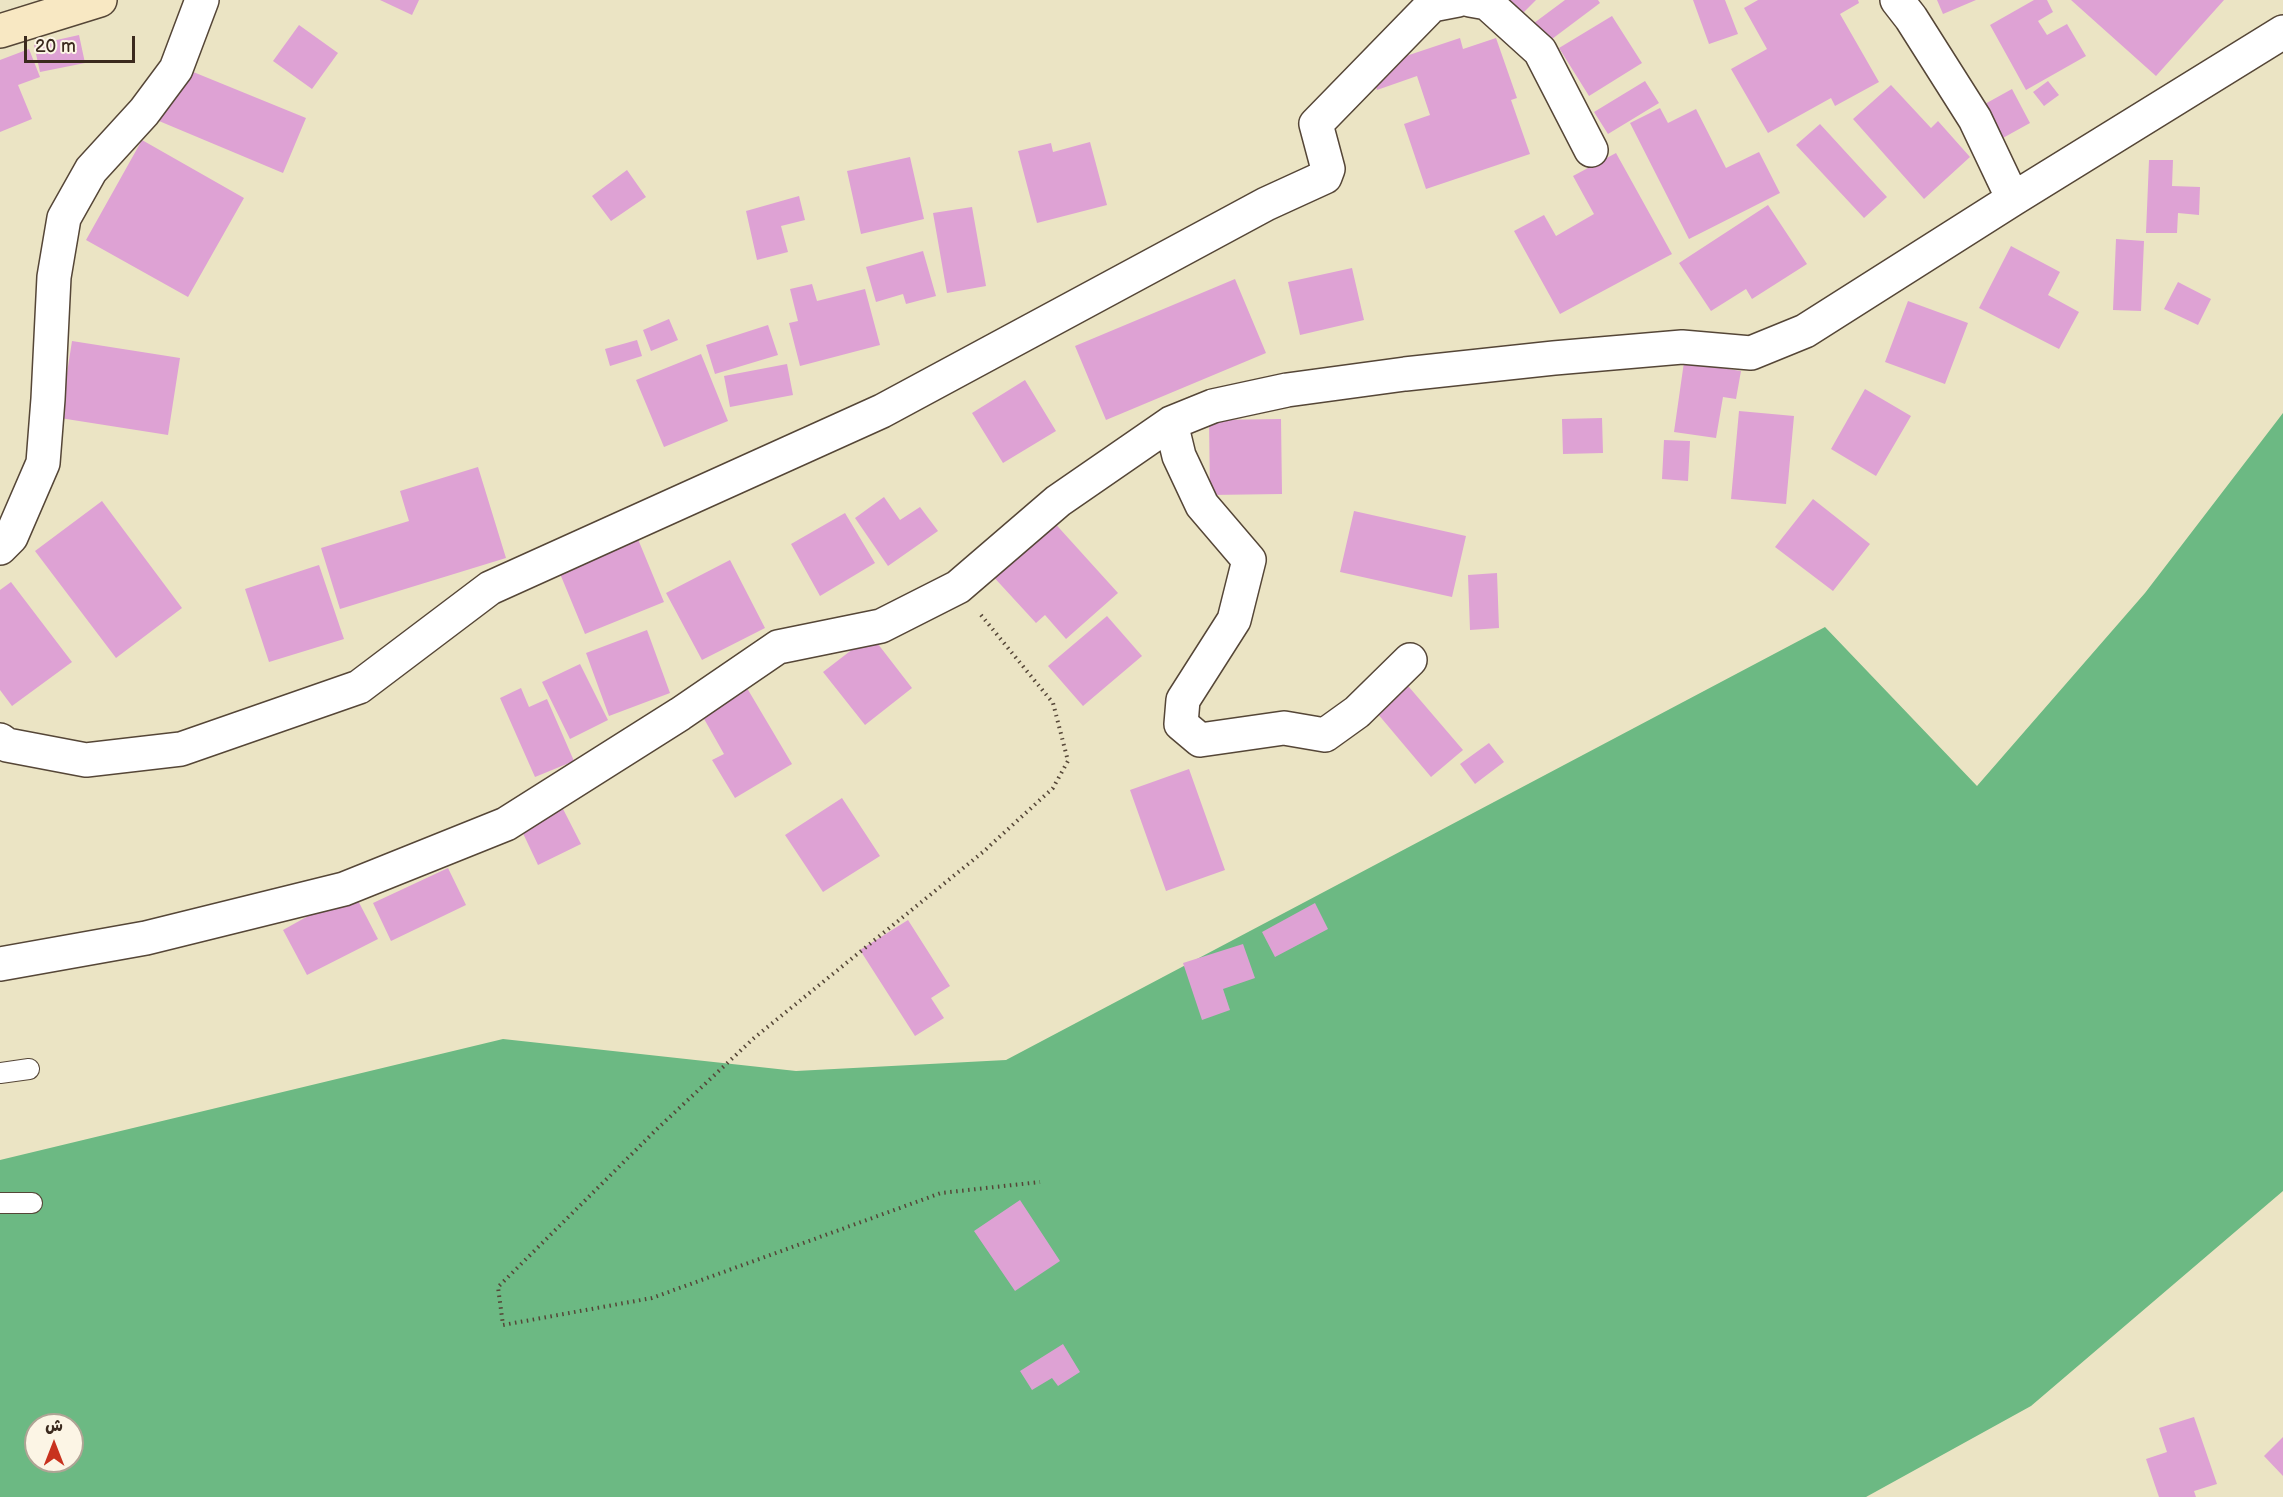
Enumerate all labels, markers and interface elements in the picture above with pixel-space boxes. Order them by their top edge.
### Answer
scale bar [27,24,138,62]
text: 20 m [35,36,76,57]
north arrow [24,1413,84,1473]
text: ش [45,1417,63,1436]

